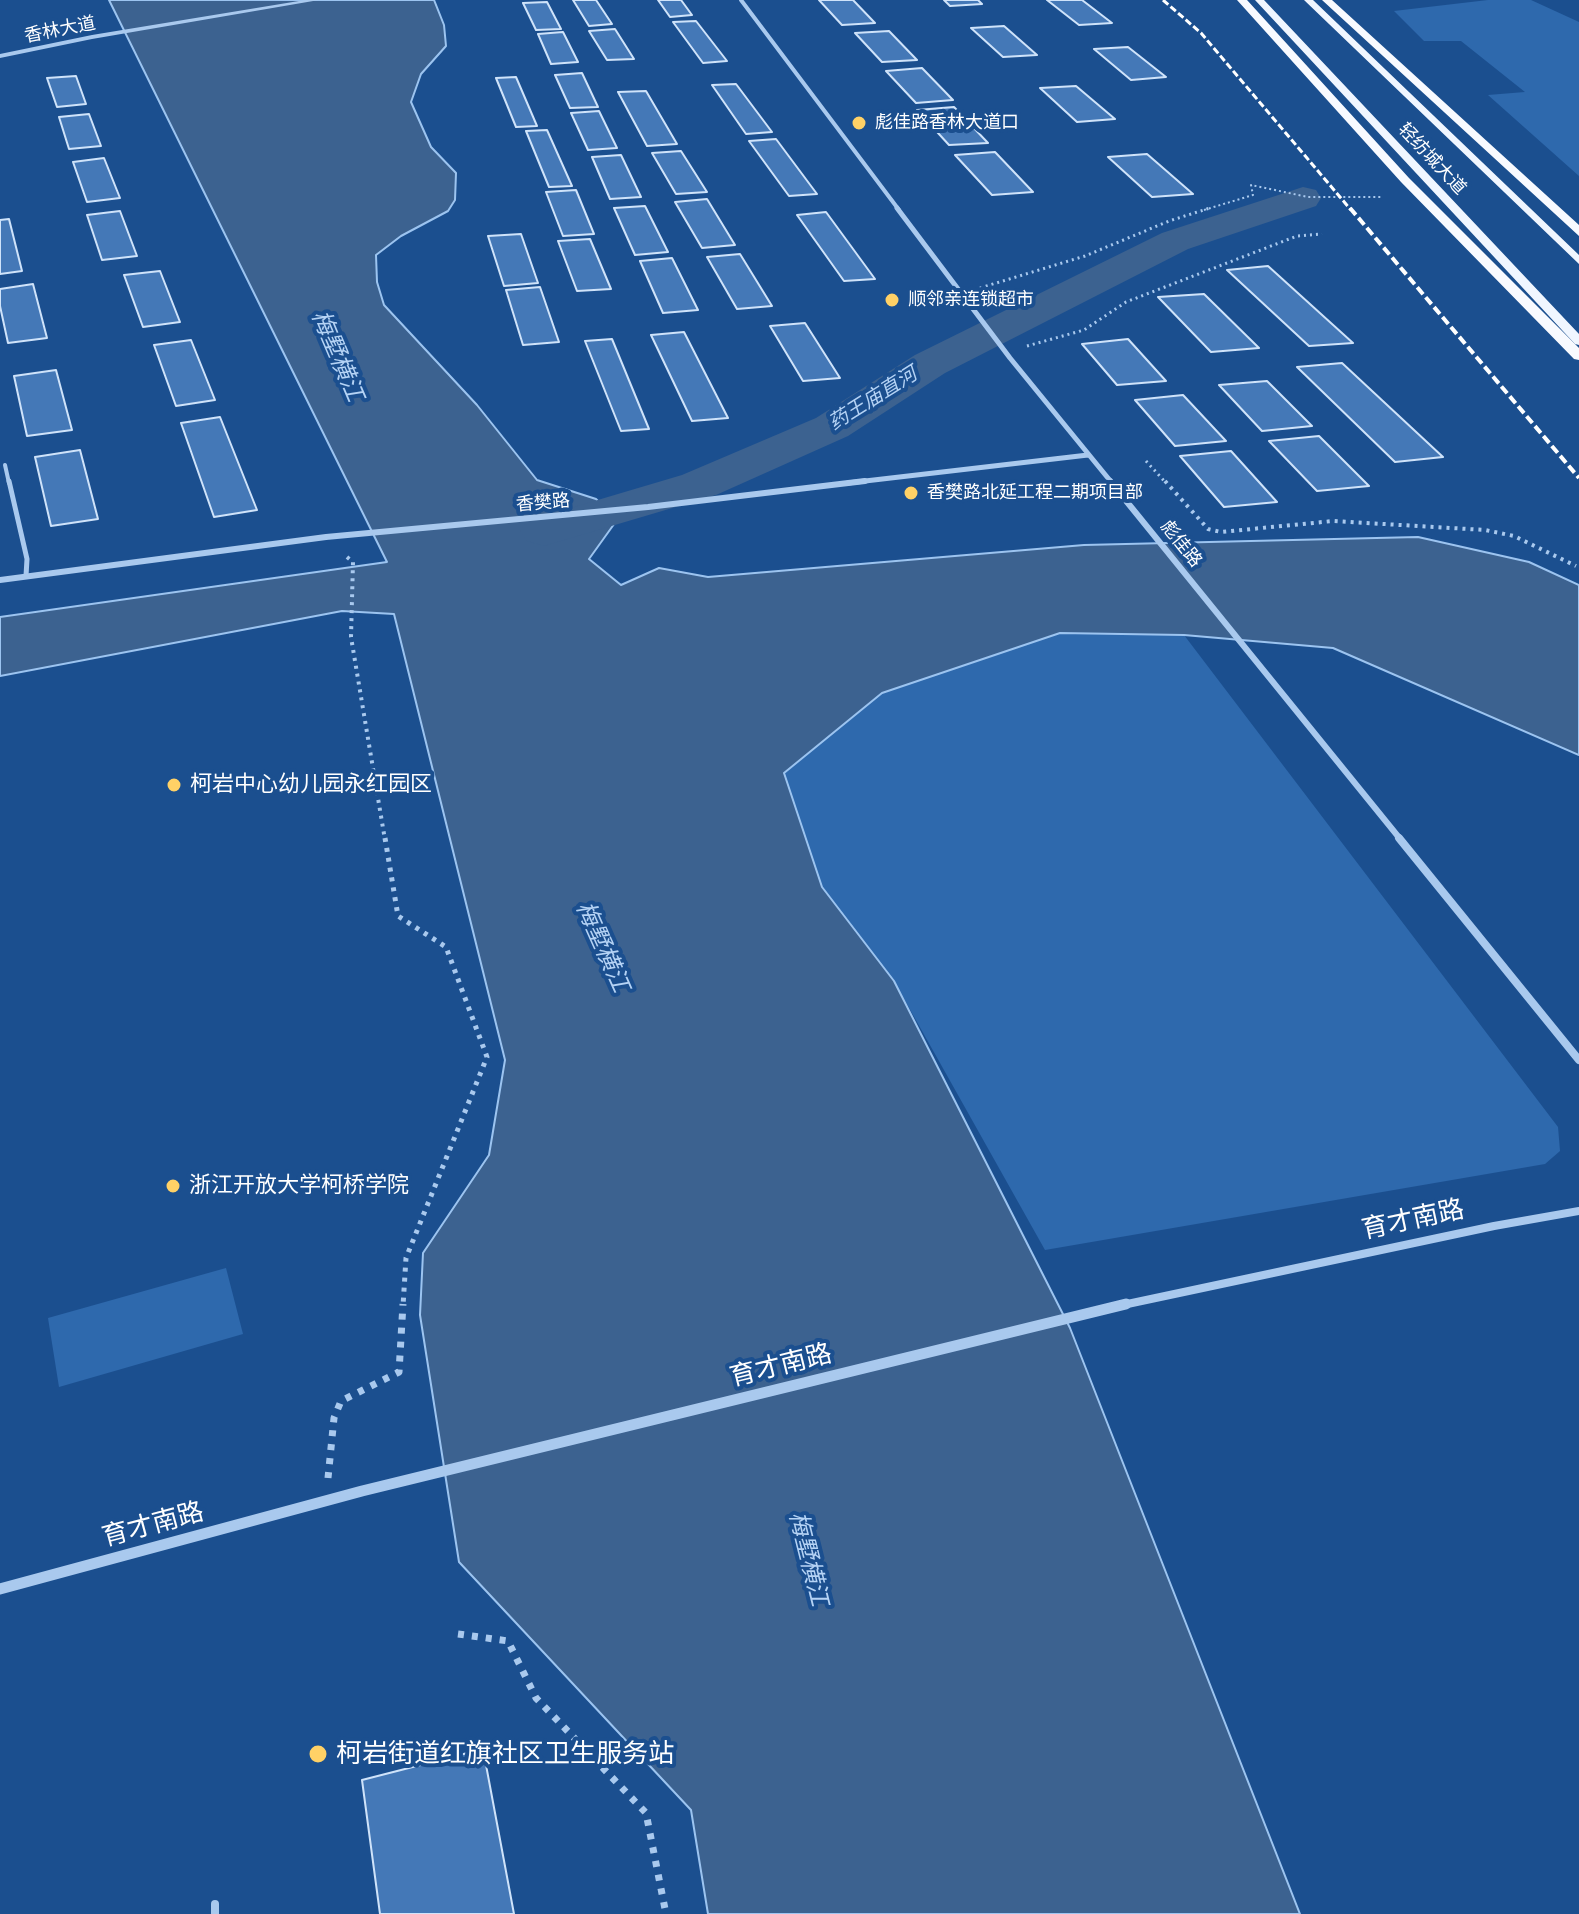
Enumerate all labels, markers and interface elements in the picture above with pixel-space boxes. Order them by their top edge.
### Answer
street label: 香林大道 [23,13,97,47]
place label: 彪佳路香林大道口 [875,112,1019,134]
marker: 彪佳路香林大道口 [850,114,868,132]
street label: 轻纺城大道 [1393,119,1471,199]
place label: 顺邻亲连锁超市 [908,289,1034,311]
marker: 顺邻亲连锁超市 [883,291,901,309]
water label: 梅墅横江 [305,306,369,406]
water label: 药王庙直河 [824,362,922,436]
place label: 香樊路北延工程二期项目部 [927,482,1143,504]
marker: 香樊路北延工程二期项目部 [902,484,920,502]
street label: 香樊路 [515,490,571,516]
street label: 彪佳路 [1156,516,1206,572]
place label: 柯岩中心幼儿园永红园区 [190,772,432,798]
marker: 柯岩中心幼儿园永红园区 [165,776,183,794]
water label: 梅墅横江 [569,897,635,997]
place label: 浙江开放大学柯桥学院 [189,1173,409,1199]
marker: 浙江开放大学柯桥学院 [164,1177,182,1195]
street label: 育才南路 [1359,1194,1467,1246]
street label: 育才南路 [727,1338,835,1394]
street label: 育才南路 [99,1496,207,1554]
water label: 梅墅横江 [782,1509,834,1609]
place label: 柯岩街道红旗社区卫生服务站 [336,1738,674,1770]
marker: 柯岩街道红旗社区卫生服务站 [307,1743,329,1765]

